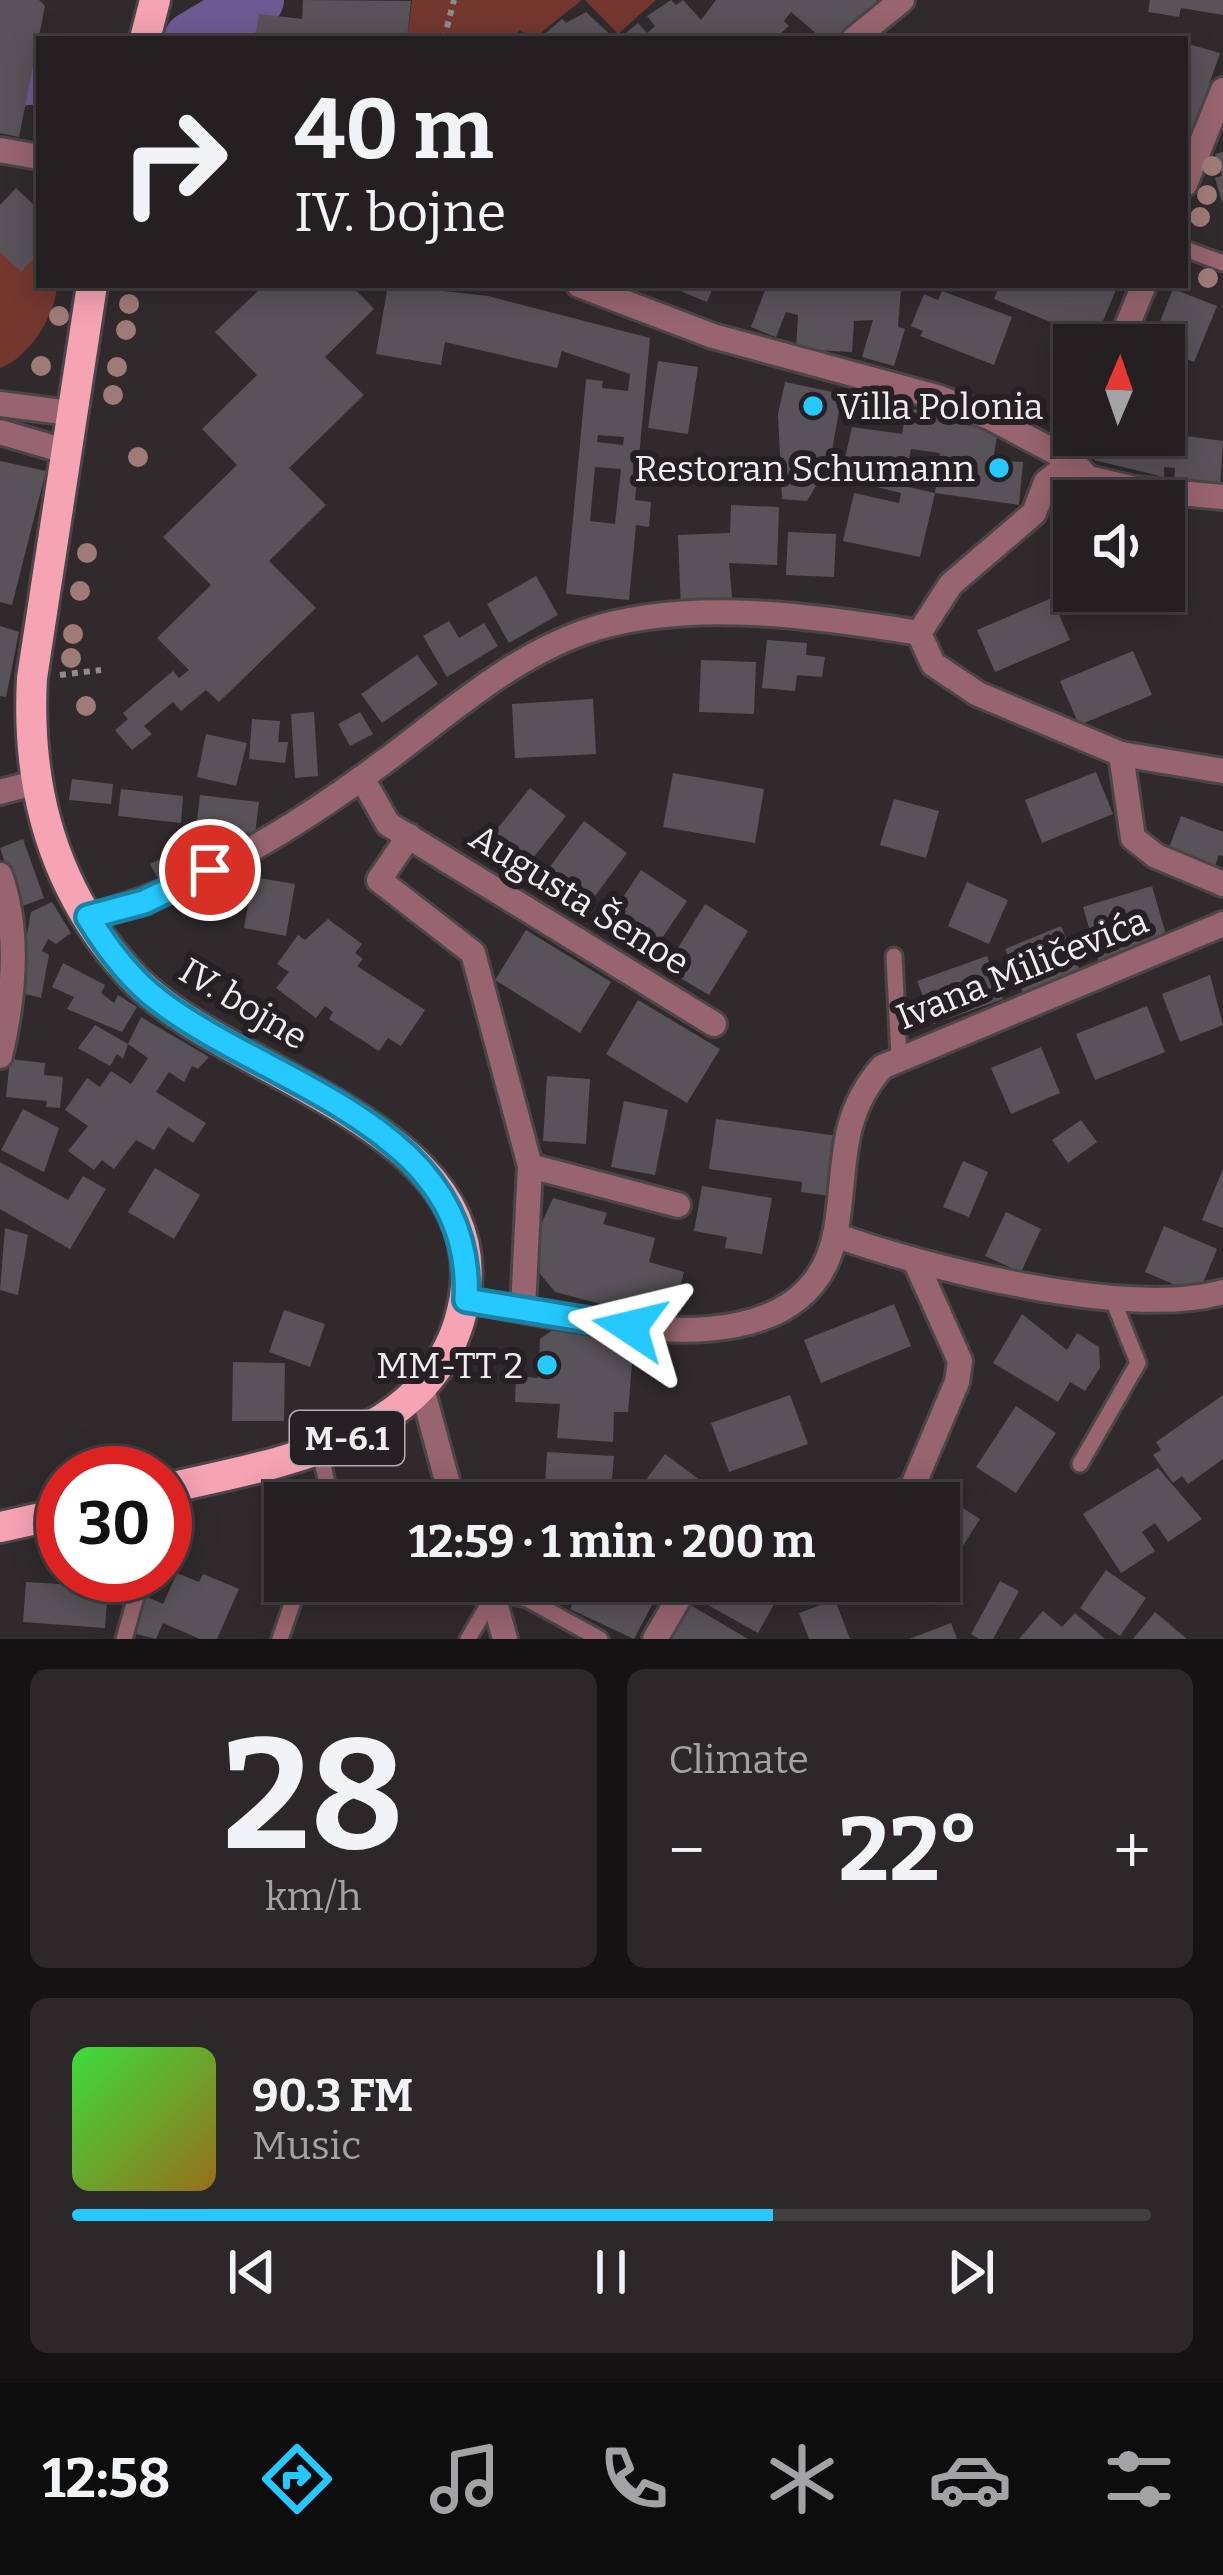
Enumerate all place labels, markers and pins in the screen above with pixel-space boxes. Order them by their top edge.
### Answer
place label: Villa Polonia [837,385,1044,429]
marker: Villa Polonia [800,393,826,419]
place label: Restoran Schumann [634,447,975,491]
marker: Restoran Schumann [986,455,1012,481]
pin [159,819,261,921]
place label: MM-TT 2 [376,1344,523,1388]
marker: MM-TT 2 [534,1352,560,1378]

